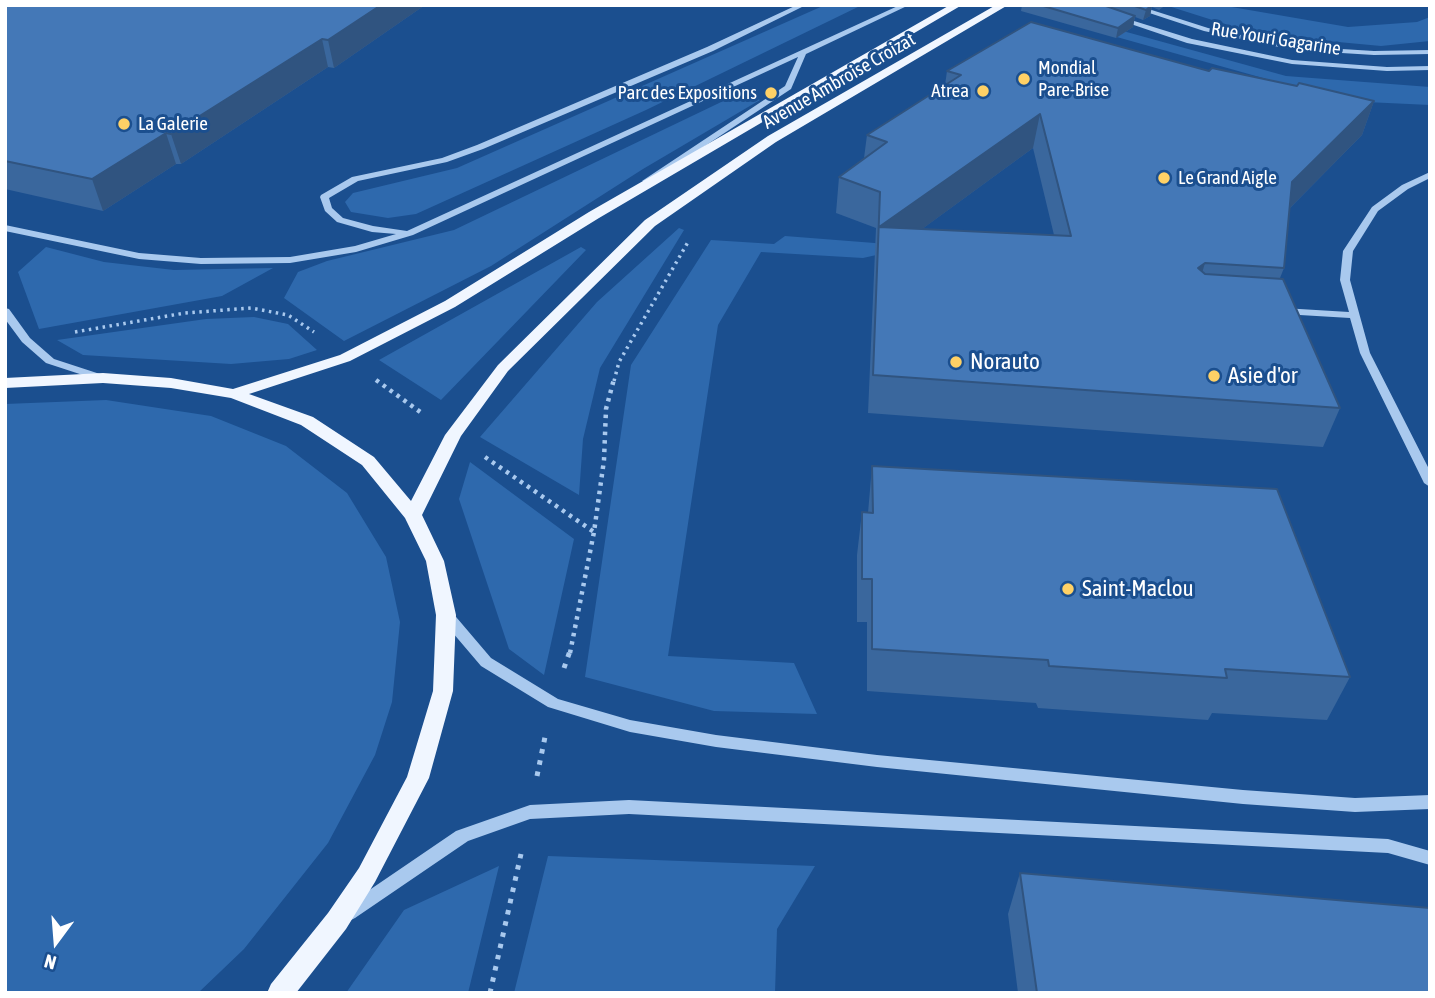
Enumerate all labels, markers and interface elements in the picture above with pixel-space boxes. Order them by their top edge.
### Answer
street label: Rue Youri Gagarine [1209,17,1343,61]
street label: Avenue Ambroise Croizat [759,28,919,134]
place label: Mondial Pare-Brise [1038,57,1109,101]
marker: Mondial Pare-Brise [1016,71,1032,87]
place label: Atrea [931,80,969,102]
place label: Parc des Expositions [618,82,757,104]
marker: Atrea [975,83,991,99]
marker: Parc des Expositions [763,85,779,101]
place label: La Galerie [138,113,208,135]
marker: La Galerie [116,116,132,132]
place label: Le Grand Aigle [1178,167,1277,189]
marker: Le Grand Aigle [1156,170,1172,186]
place label: Norauto [970,348,1040,376]
marker: Norauto [948,354,964,370]
place label: Asie d'or [1228,362,1298,390]
marker: Asie d'or [1206,368,1222,384]
place label: Saint-Maclou [1082,575,1194,603]
marker: Saint-Maclou [1060,581,1076,597]
north arrow [21,907,91,977]
text: N [42,950,59,974]

